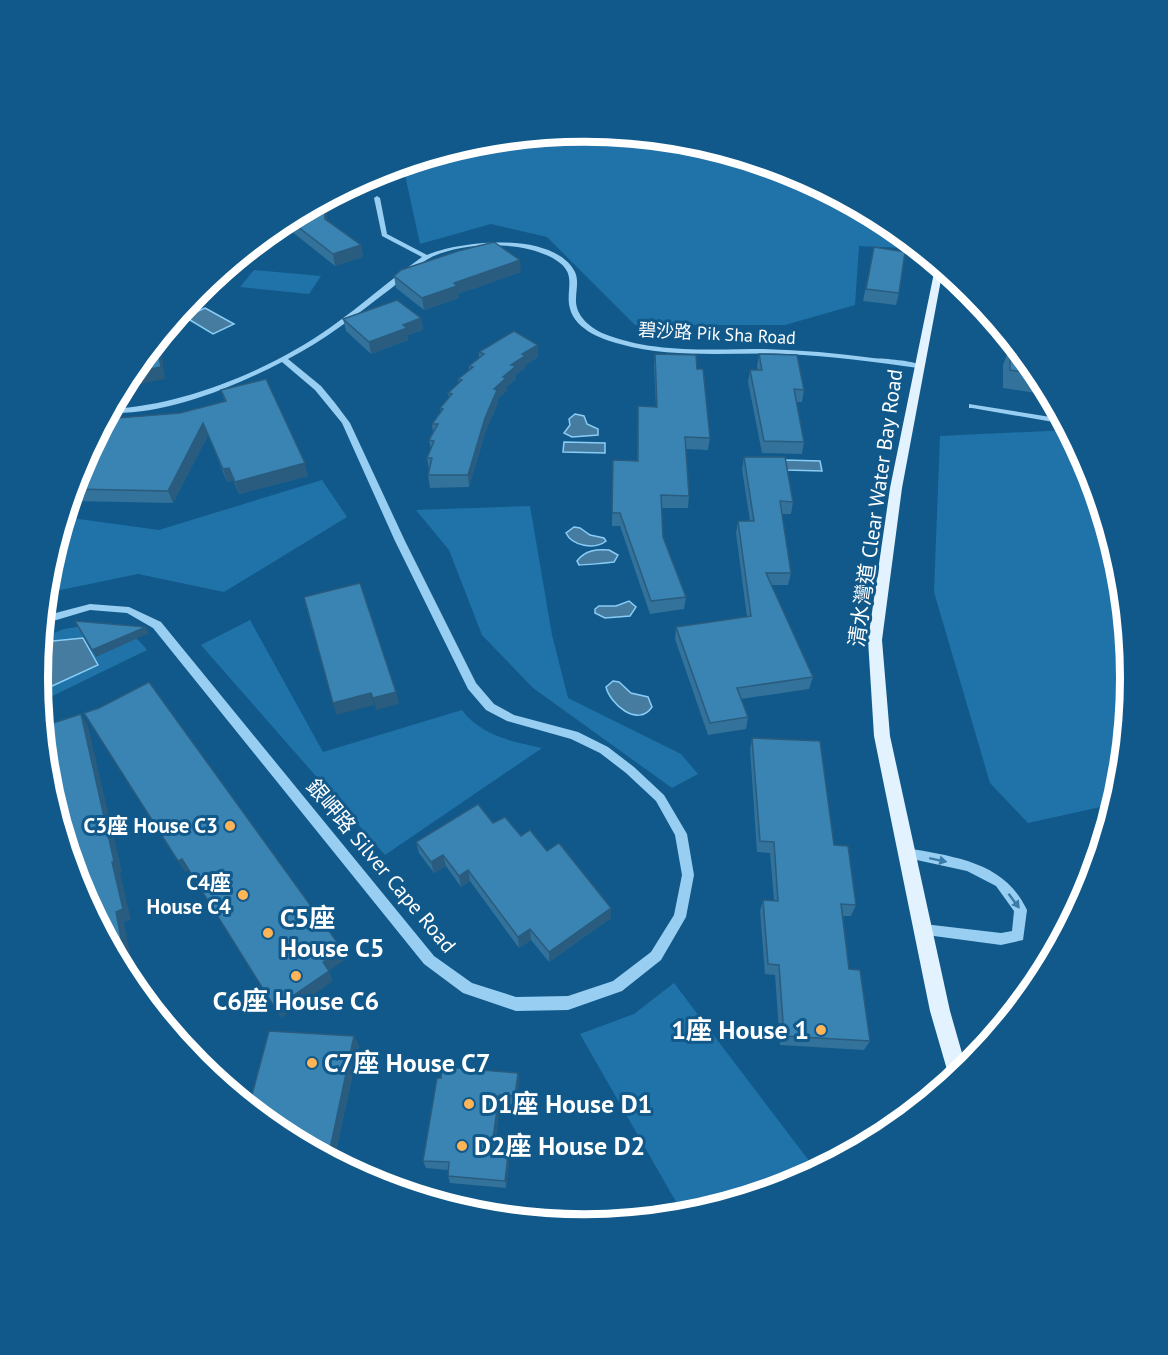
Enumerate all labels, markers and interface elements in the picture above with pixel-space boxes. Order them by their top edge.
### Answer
street label: 碧沙路 Pik Sha Road [638,318,796,349]
street label: 清水灣道 Clear Water Bay Road [843,367,908,649]
street label: 銀岬路 Silver Cape Road [301,773,462,958]
place label: C3座 House C3 [84,812,218,839]
marker: C3座 House C3 [223,819,237,833]
one-way arrow [929,855,947,865]
place label: C4座 House C4 [147,869,231,920]
marker: C4座 House C4 [236,888,250,902]
one-way arrow [1008,893,1020,908]
place label: C5座 House C5 [280,901,385,964]
marker: C5座 House C5 [261,926,275,940]
marker: C6座 House C6 [289,969,303,983]
place label: C6座 House C6 [213,984,379,1017]
place label: 1座 House 1 [671,1013,809,1046]
marker: 1座 House 1 [814,1023,828,1037]
place label: C7座 House C7 [324,1046,490,1079]
marker: C7座 House C7 [305,1056,319,1070]
place label: D1座 House D1 [481,1087,652,1120]
marker: D1座 House D1 [462,1097,476,1111]
place label: D2座 House D2 [474,1129,645,1162]
marker: D2座 House D2 [455,1139,469,1153]

